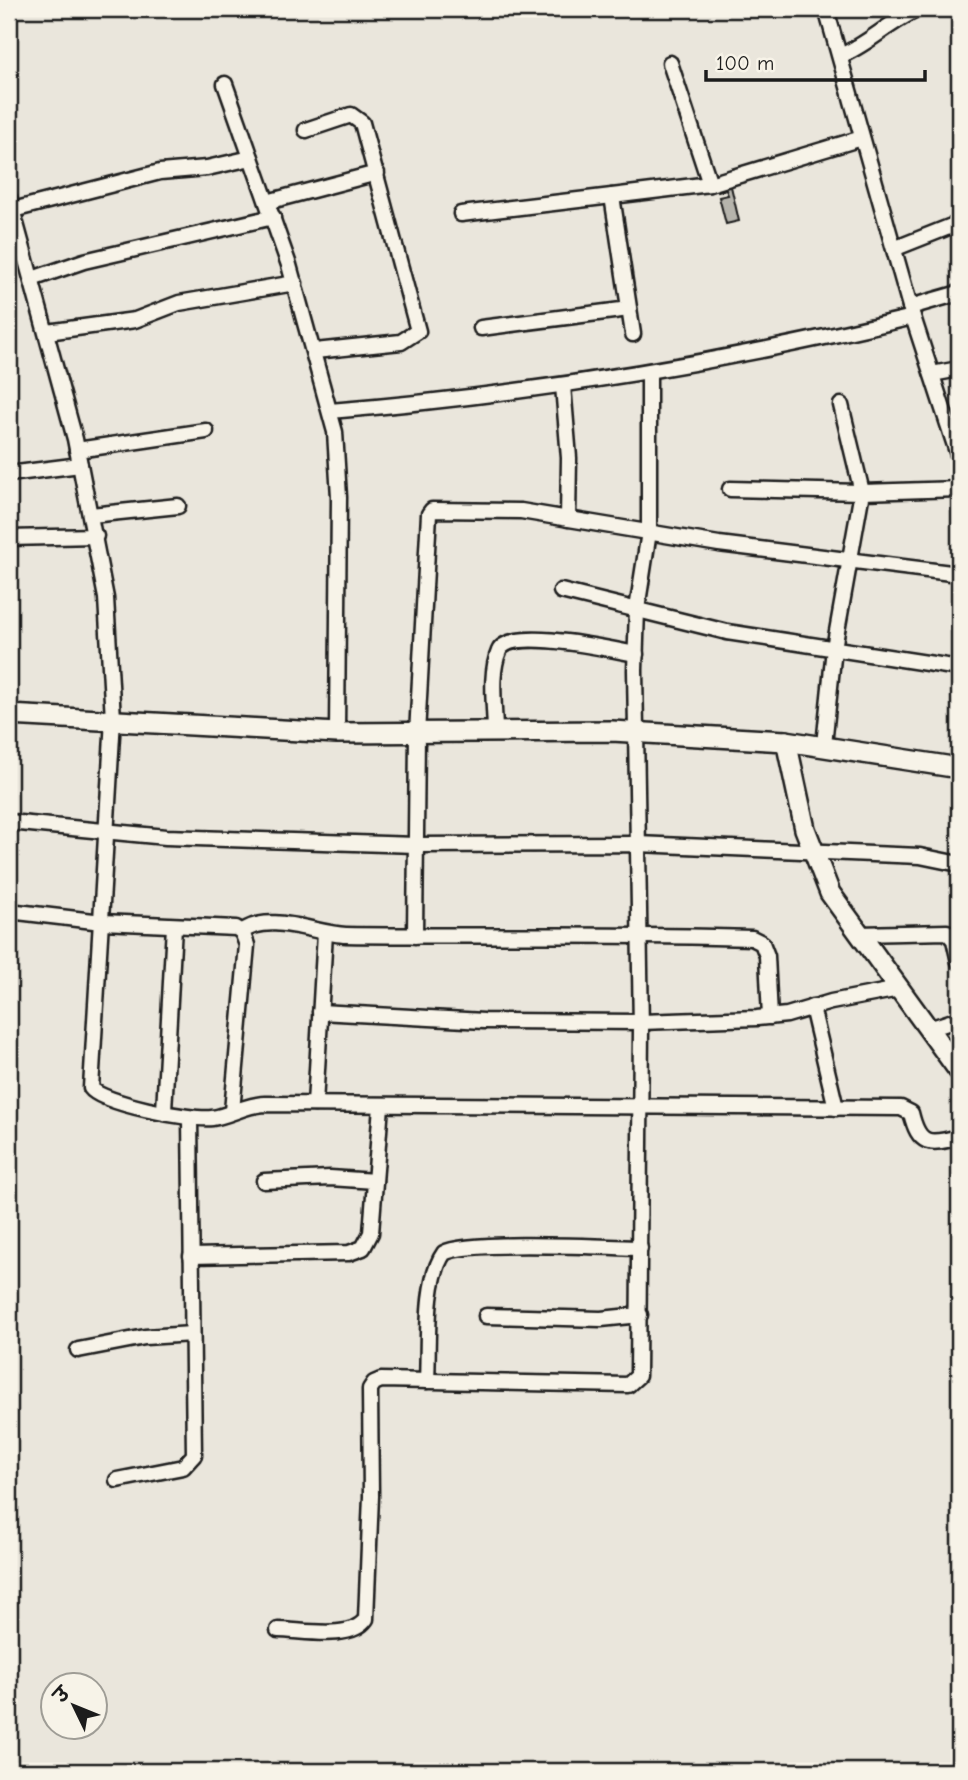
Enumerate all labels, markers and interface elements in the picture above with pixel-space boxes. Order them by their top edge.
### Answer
scale bar [706,38,924,82]
text: 100 m [716,51,774,75]
north arrow [38,1672,108,1742]
text: उ [49,1681,76,1709]

